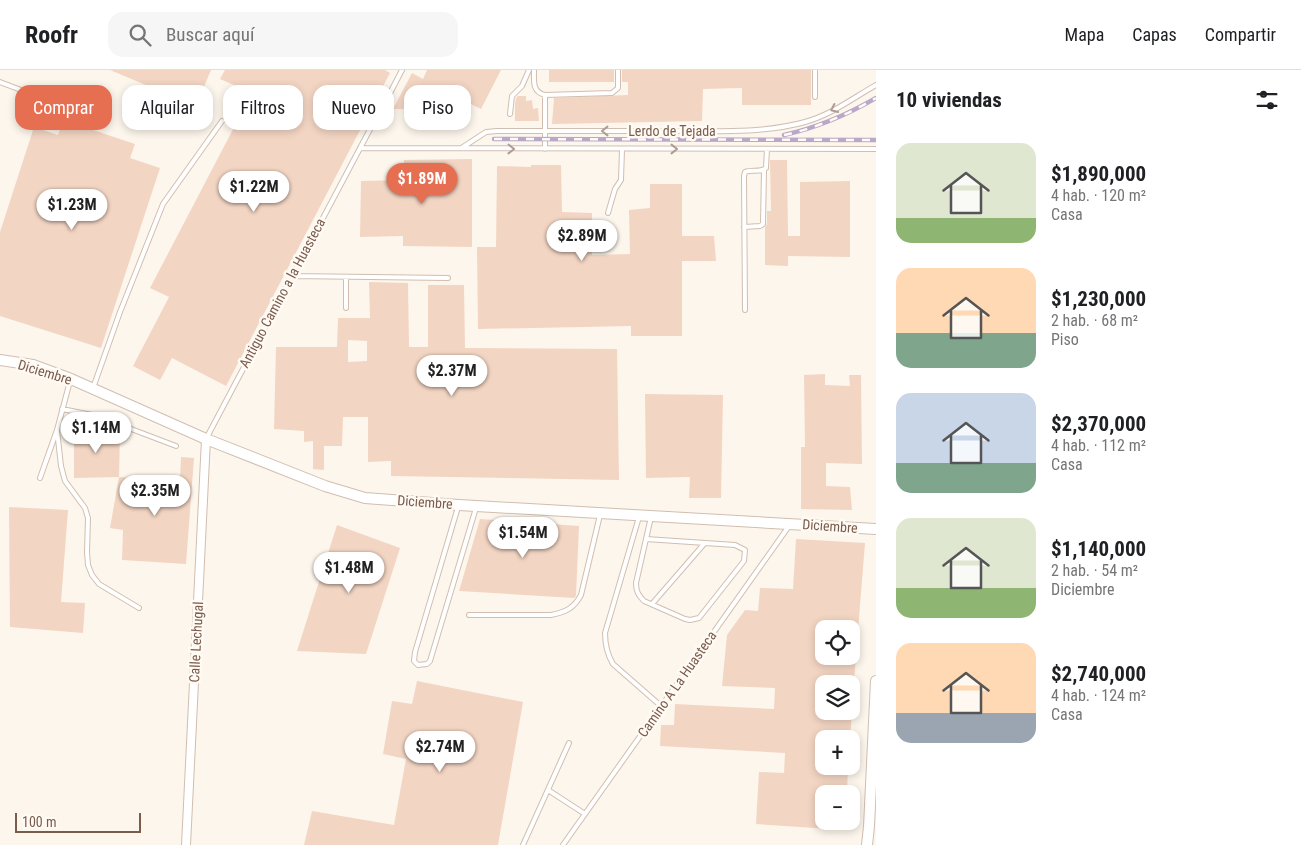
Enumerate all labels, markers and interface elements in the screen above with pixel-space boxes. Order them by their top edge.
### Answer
search box [108,12,458,57]
text: Roofr [25,21,78,49]
icon: search [126,21,154,49]
text: Buscar aquí [166,23,254,46]
text: Mapa [1065,24,1104,45]
text: Capas [1132,24,1177,45]
text: Compartir [1205,24,1276,45]
chip: Comprar [15,85,112,130]
chip: Alquilar [122,85,213,130]
chip: Filtros [223,85,303,130]
chip: Nuevo [313,85,394,130]
chip: Piso [404,85,471,130]
icon: filters [1253,86,1281,114]
text: 10 viviendas [896,88,1002,112]
one-way arrow [830,103,839,113]
street label: Lerdo de Tejada [628,123,716,139]
one-way arrow [601,126,608,136]
one-way arrow [508,144,516,154]
one-way arrow [670,144,678,154]
pin: $1.89M [381,162,463,205]
text: $1,890,000 [1051,162,1146,186]
icon: home [936,163,996,223]
text: $1.89M [397,169,447,188]
pin: $1.22M [213,170,295,213]
text: $1.22M [229,177,279,196]
text: 4 hab. · 120 m² [1051,186,1146,205]
pin: $1.23M [31,189,113,231]
text: $1.23M [47,195,97,214]
text: Casa [1051,205,1083,224]
street label: Antiguo Camino a la Huasteca [236,216,328,370]
pin: $2.89M [541,220,623,262]
text: $2.89M [557,226,607,245]
text: $1,230,000 [1051,287,1146,311]
icon: home [936,288,996,348]
text: 2 hab. · 68 m² [1051,311,1138,330]
text: Piso [1051,330,1079,349]
pin: $2.37M [411,354,493,397]
street label: Diciembre [16,356,74,388]
text: $2.37M [427,361,477,380]
pin: $1.14M [55,412,137,454]
text: $2,370,000 [1051,412,1146,436]
icon: home [936,413,996,473]
text: $1.14M [71,418,121,437]
text: 4 hab. · 112 m² [1051,436,1146,455]
text: Casa [1051,455,1083,474]
pin: $2.35M [114,474,196,517]
text: $2.35M [130,481,180,500]
street label: Diciembre [397,492,454,512]
pin: $1.54M [482,516,564,559]
street label: Diciembre [802,516,859,536]
text: $1.54M [498,523,548,542]
text: $1,140,000 [1051,537,1146,561]
icon: home [936,538,996,598]
pin: $1.48M [308,552,390,594]
text: $1.48M [324,558,374,577]
text: 2 hab. · 54 m² [1051,561,1138,580]
text: Diciembre [1051,580,1115,599]
street label: Calle Lechugal [186,601,206,683]
map controls [815,620,860,830]
button: locate [815,620,860,665]
street label: Camino A La Huasteca [634,628,720,740]
text: $2,740,000 [1051,662,1146,686]
icon: home [936,663,996,723]
button: layers [815,675,860,720]
text: 4 hab. · 124 m² [1051,686,1146,705]
text: Casa [1051,705,1083,724]
pin: $2.74M [399,730,481,773]
button: + [815,730,860,775]
text: $2.74M [415,737,465,756]
button: − [815,785,860,830]
scale bar [15,810,141,833]
text: 100 m [22,814,57,830]

